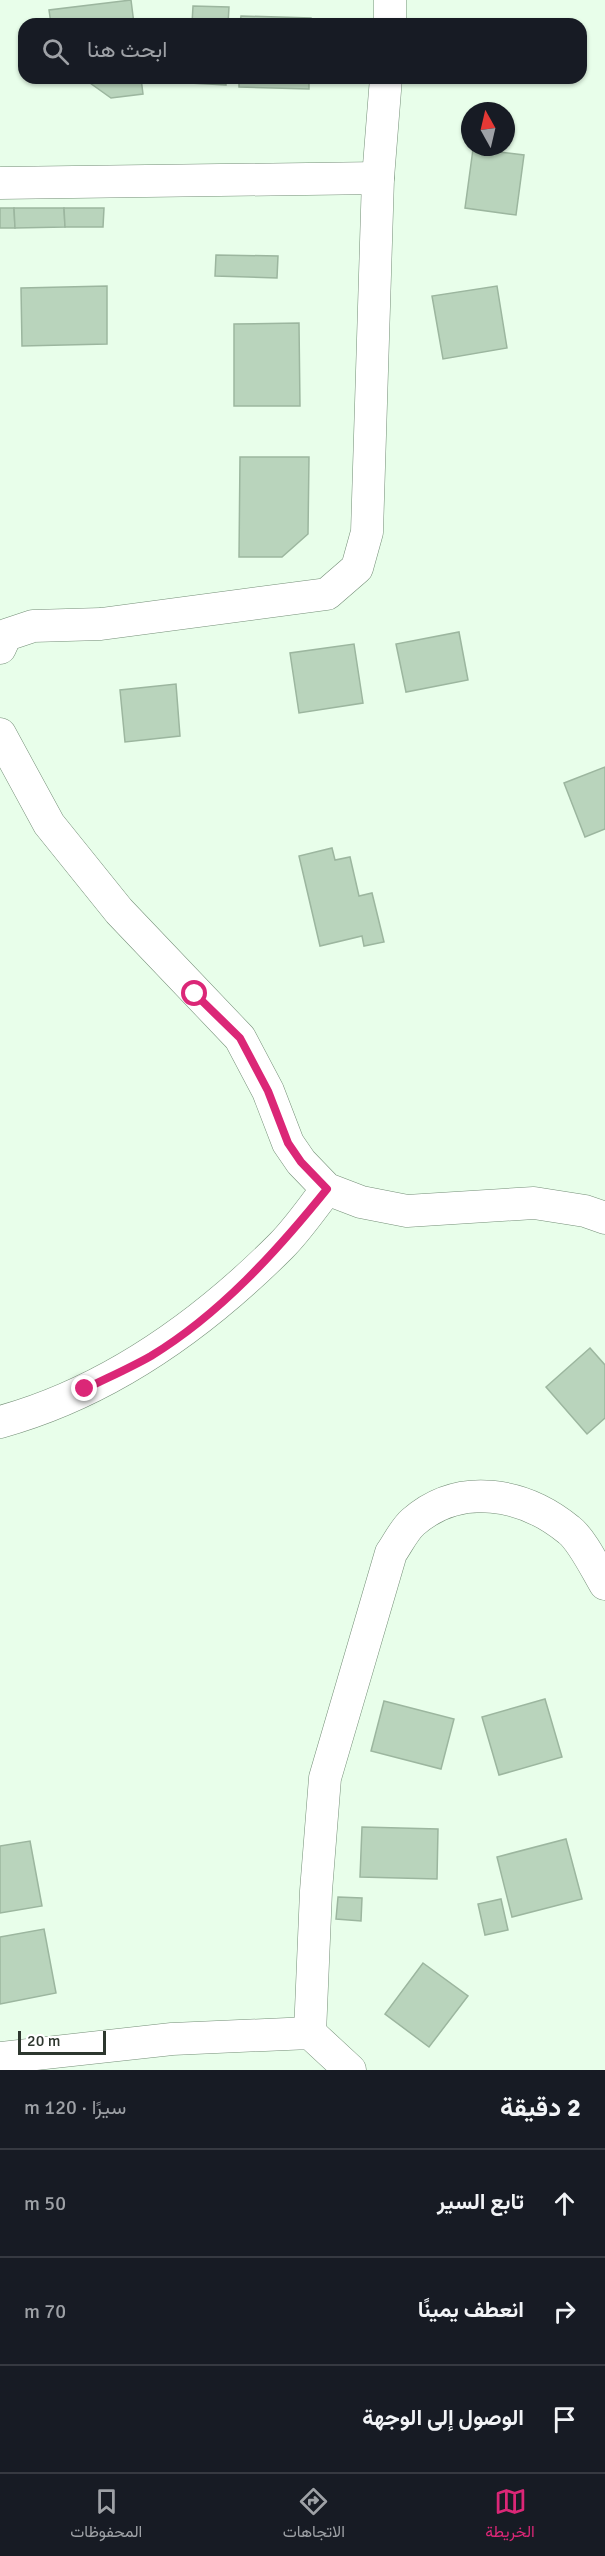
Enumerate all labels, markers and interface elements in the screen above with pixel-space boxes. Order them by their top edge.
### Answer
search box [18,18,587,84]
icon: search [39,35,72,68]
text: ابحث هنا [87,36,167,63]
north arrow [461,102,515,156]
route start [181,980,207,1006]
route end [71,1375,97,1401]
scale bar [18,2028,106,2056]
text: 20 m [27,2031,61,2051]
text: 2 دقيقة [500,2092,581,2124]
text: سيرًا · 120 m [24,2095,126,2120]
icon: ahead [548,2187,581,2220]
text: تابع السير [437,2188,524,2215]
text: 50 m [24,2191,66,2216]
icon: right [548,2295,581,2328]
text: انعطف يمينًا [418,2296,524,2323]
text: 70 m [24,2299,66,2324]
icon: arrive [548,2403,581,2436]
text: الوصول إلى الوجهة [362,2404,524,2431]
tab: المحفوظات [70,2485,142,2546]
tab: الاتجاهات [283,2485,345,2546]
tab: الخريطة [485,2485,535,2546]

